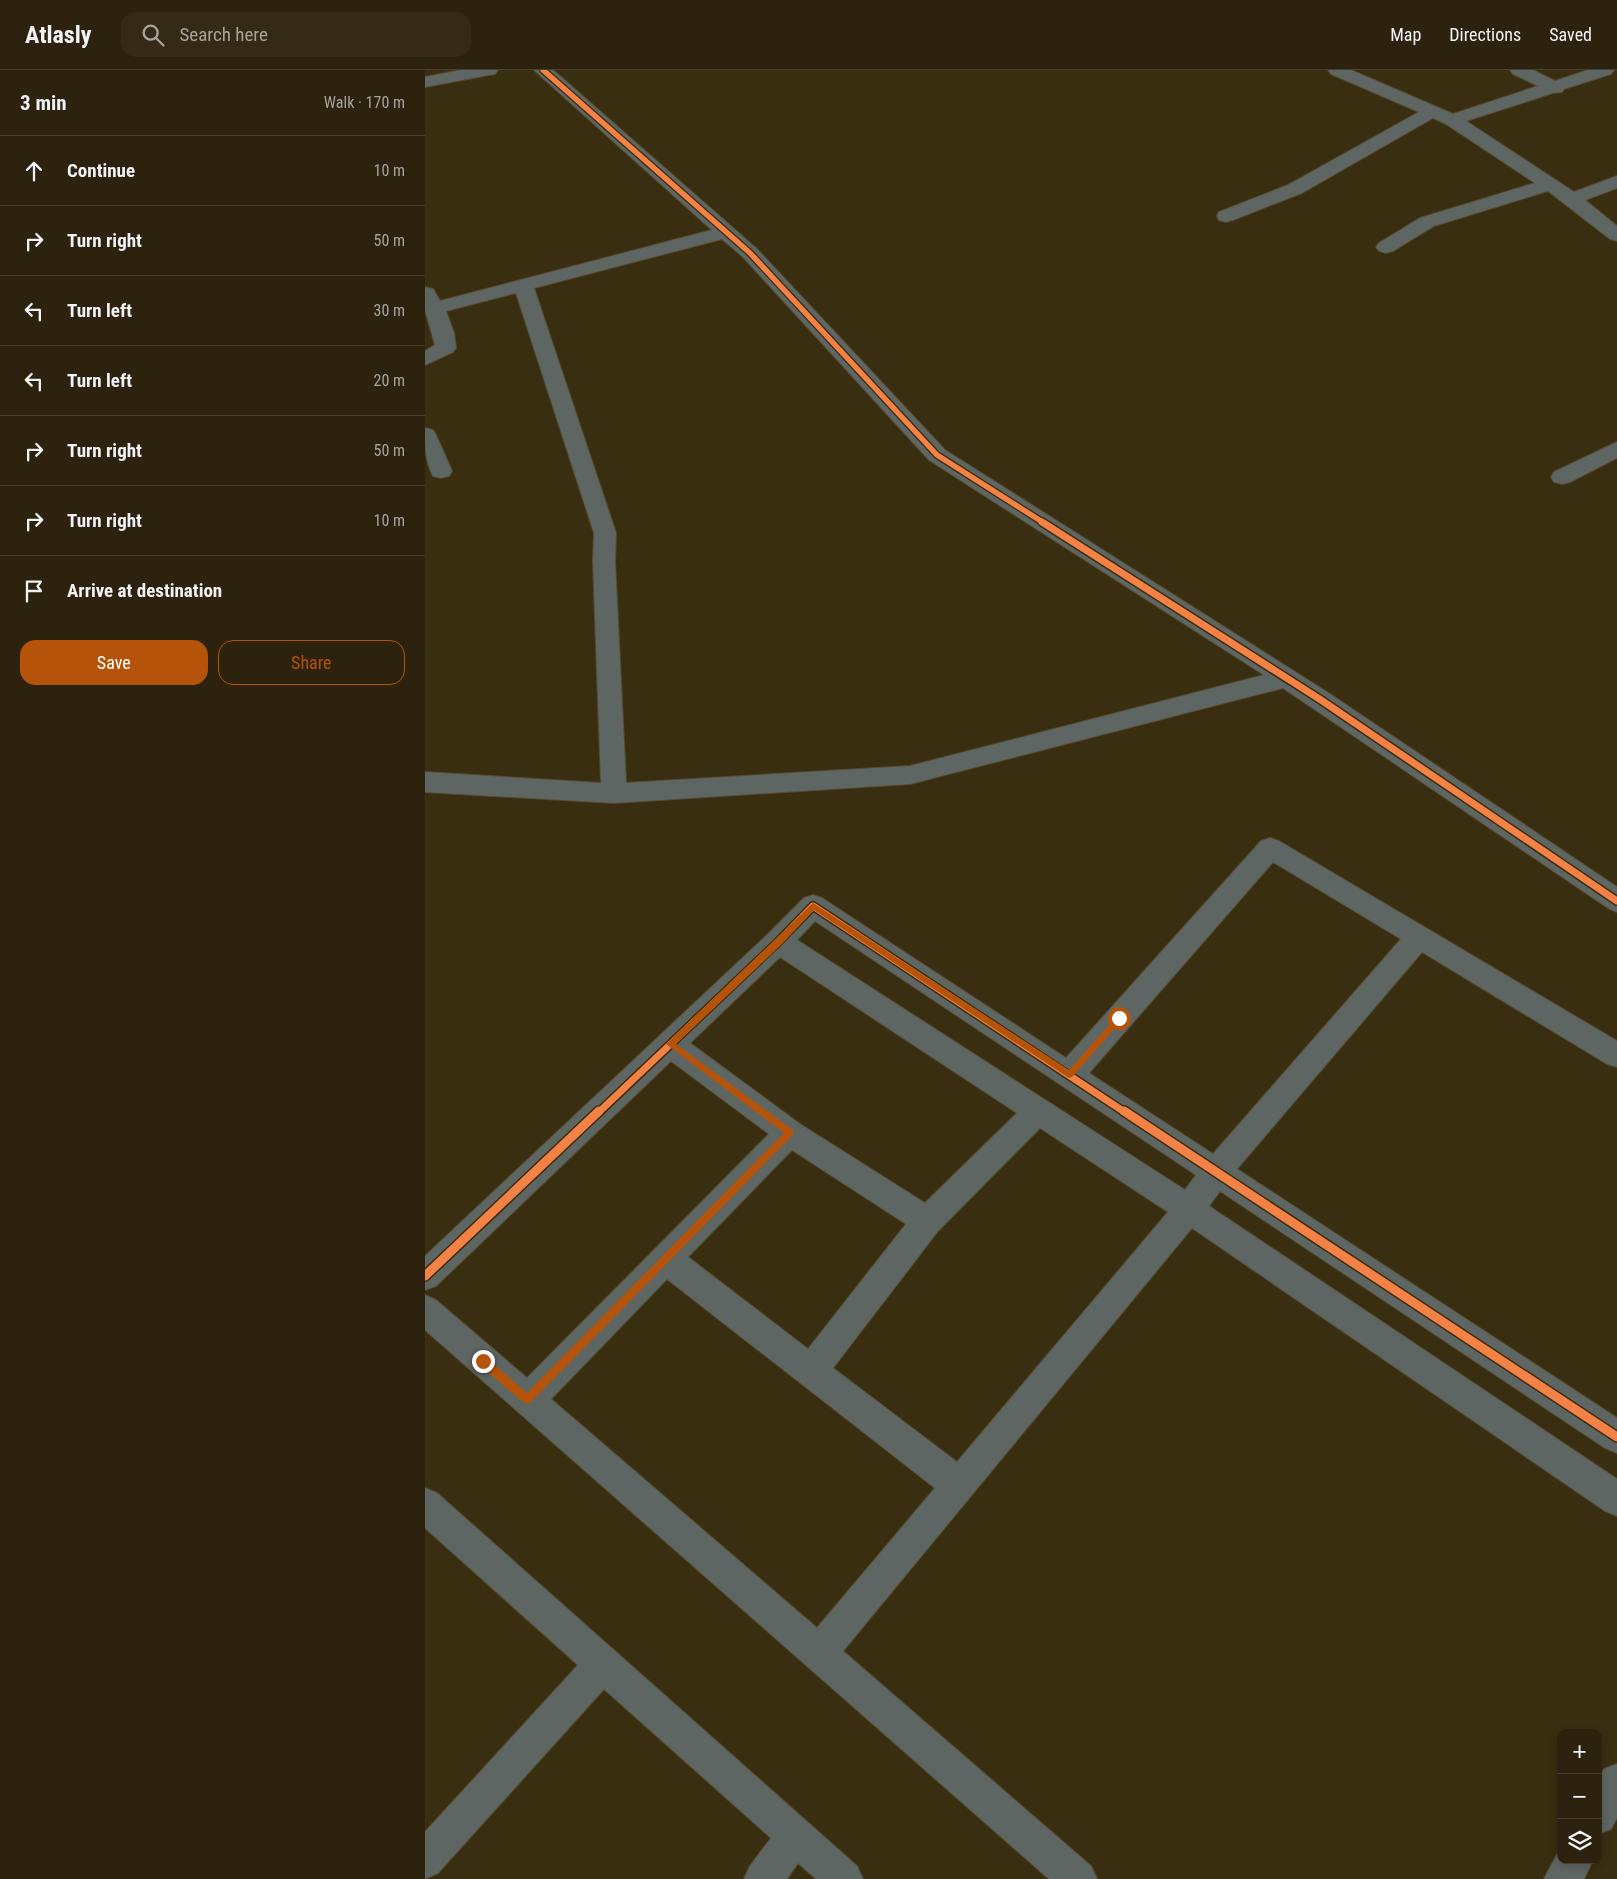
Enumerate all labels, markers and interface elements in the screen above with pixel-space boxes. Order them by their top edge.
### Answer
search box [121,12,471,57]
text: Atlasly [25,21,91,49]
icon: search [139,21,167,49]
text: Search here [179,23,268,46]
text: Map [1390,24,1421,45]
text: Directions [1449,24,1521,45]
text: Saved [1549,24,1592,45]
text: 3 min [20,91,67,115]
text: Walk · 170 m [324,93,405,112]
icon: ahead [20,157,48,185]
text: Continue [67,159,135,182]
text: 10 m [373,161,405,180]
icon: right [20,227,48,255]
text: Turn right [67,229,142,252]
text: 50 m [373,231,405,250]
icon: left [20,297,48,325]
text: Turn left [67,299,132,322]
text: 30 m [373,301,405,320]
icon: left [20,367,48,395]
text: Turn left [67,369,132,392]
text: 20 m [373,371,405,390]
icon: right [20,437,48,465]
text: Turn right [67,439,142,462]
text: 50 m [373,441,405,460]
icon: right [20,507,48,535]
text: Turn right [67,509,142,532]
text: 10 m [373,511,405,530]
icon: arrive [20,577,48,605]
text: Arrive at destination [67,579,222,602]
button: Save [20,640,208,685]
button: Share [218,640,405,685]
route start [1108,1007,1131,1030]
route end [472,1350,495,1373]
map controls [1557,1729,1602,1864]
button: + [1557,1729,1602,1774]
button: − [1557,1774,1602,1819]
button: layers [1557,1819,1602,1864]

